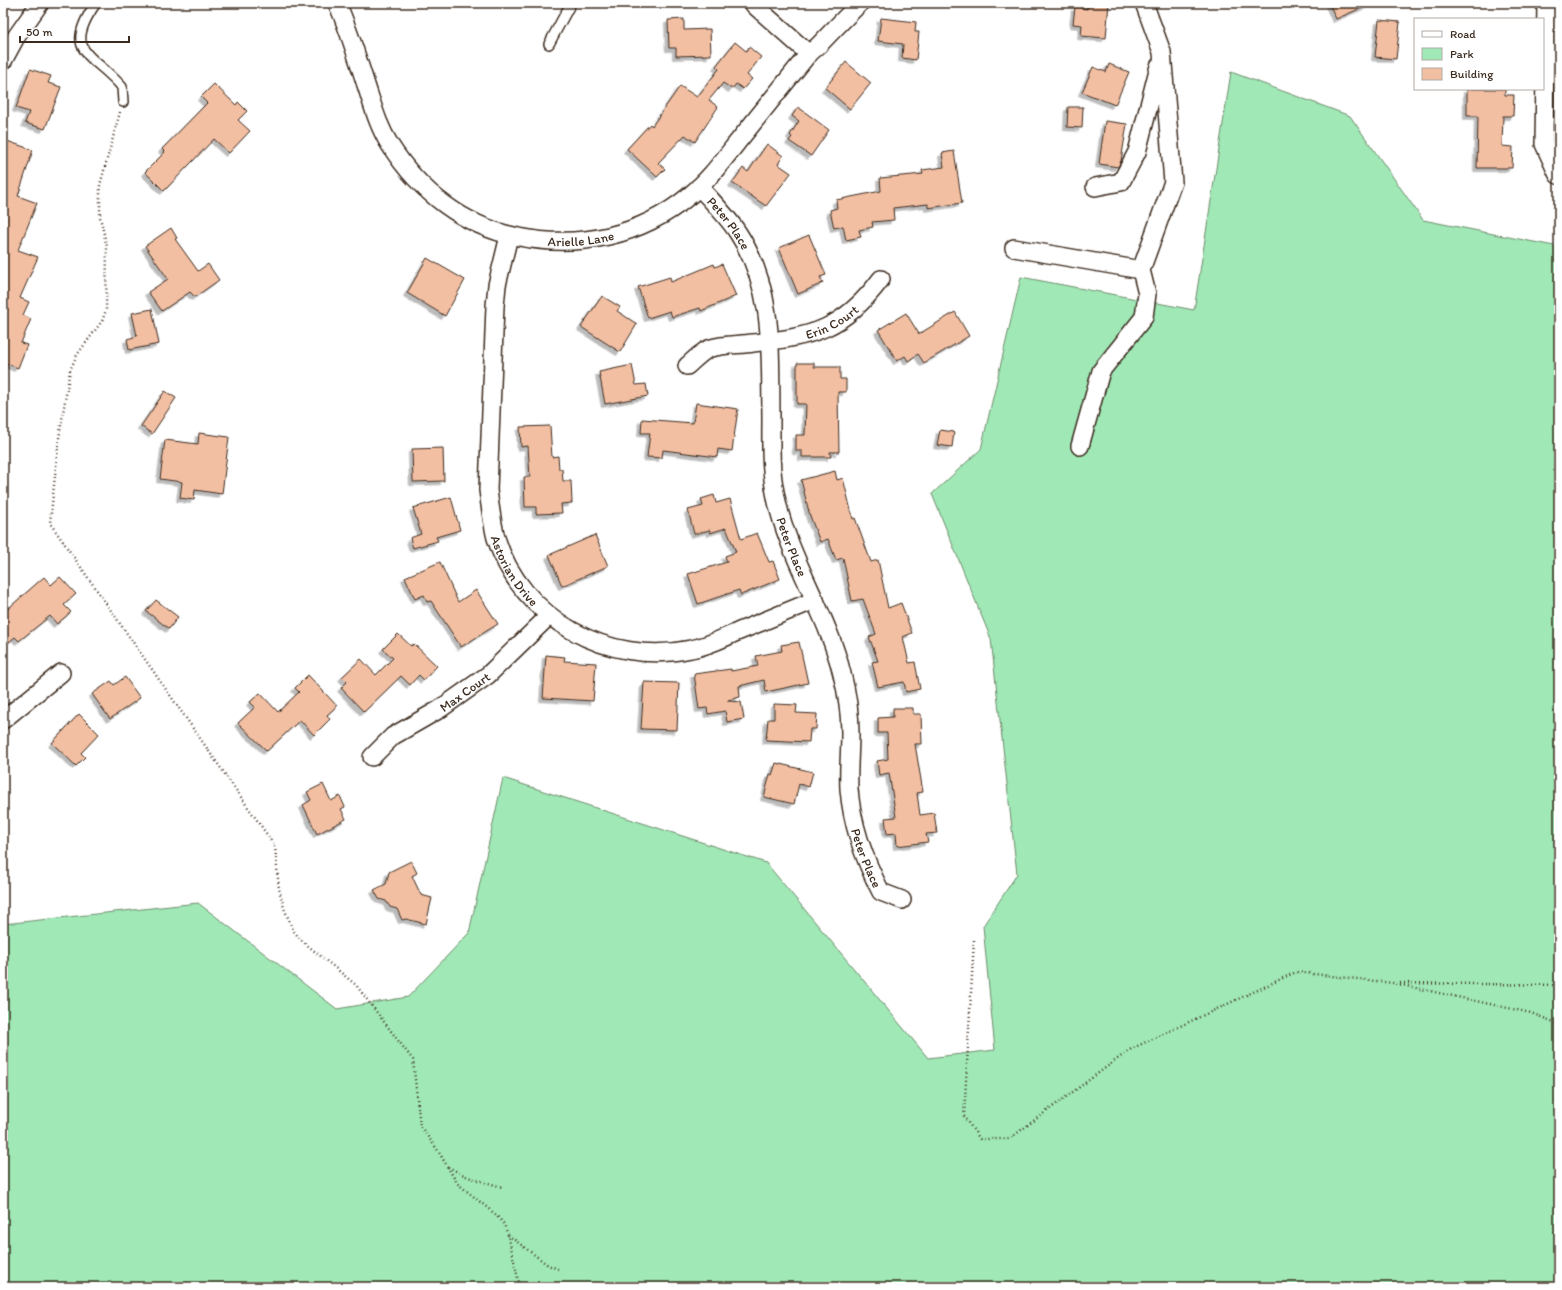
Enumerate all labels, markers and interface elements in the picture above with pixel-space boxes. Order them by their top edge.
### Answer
scale bar [20,18,129,44]
legend [1414,18,1544,90]
text: 50 m [26,25,52,39]
text: Road [1450,27,1476,41]
text: Park [1450,47,1474,61]
text: Building [1450,67,1494,81]
street label: Peter Place [704,193,754,252]
street label: Arielle Lane [547,227,615,249]
street label: Erin Court [804,302,861,342]
street label: Peter Place [774,515,811,579]
street label: Astorian Drive [488,533,542,609]
street label: Max Court [436,669,493,715]
street label: Peter Place [849,827,885,890]

